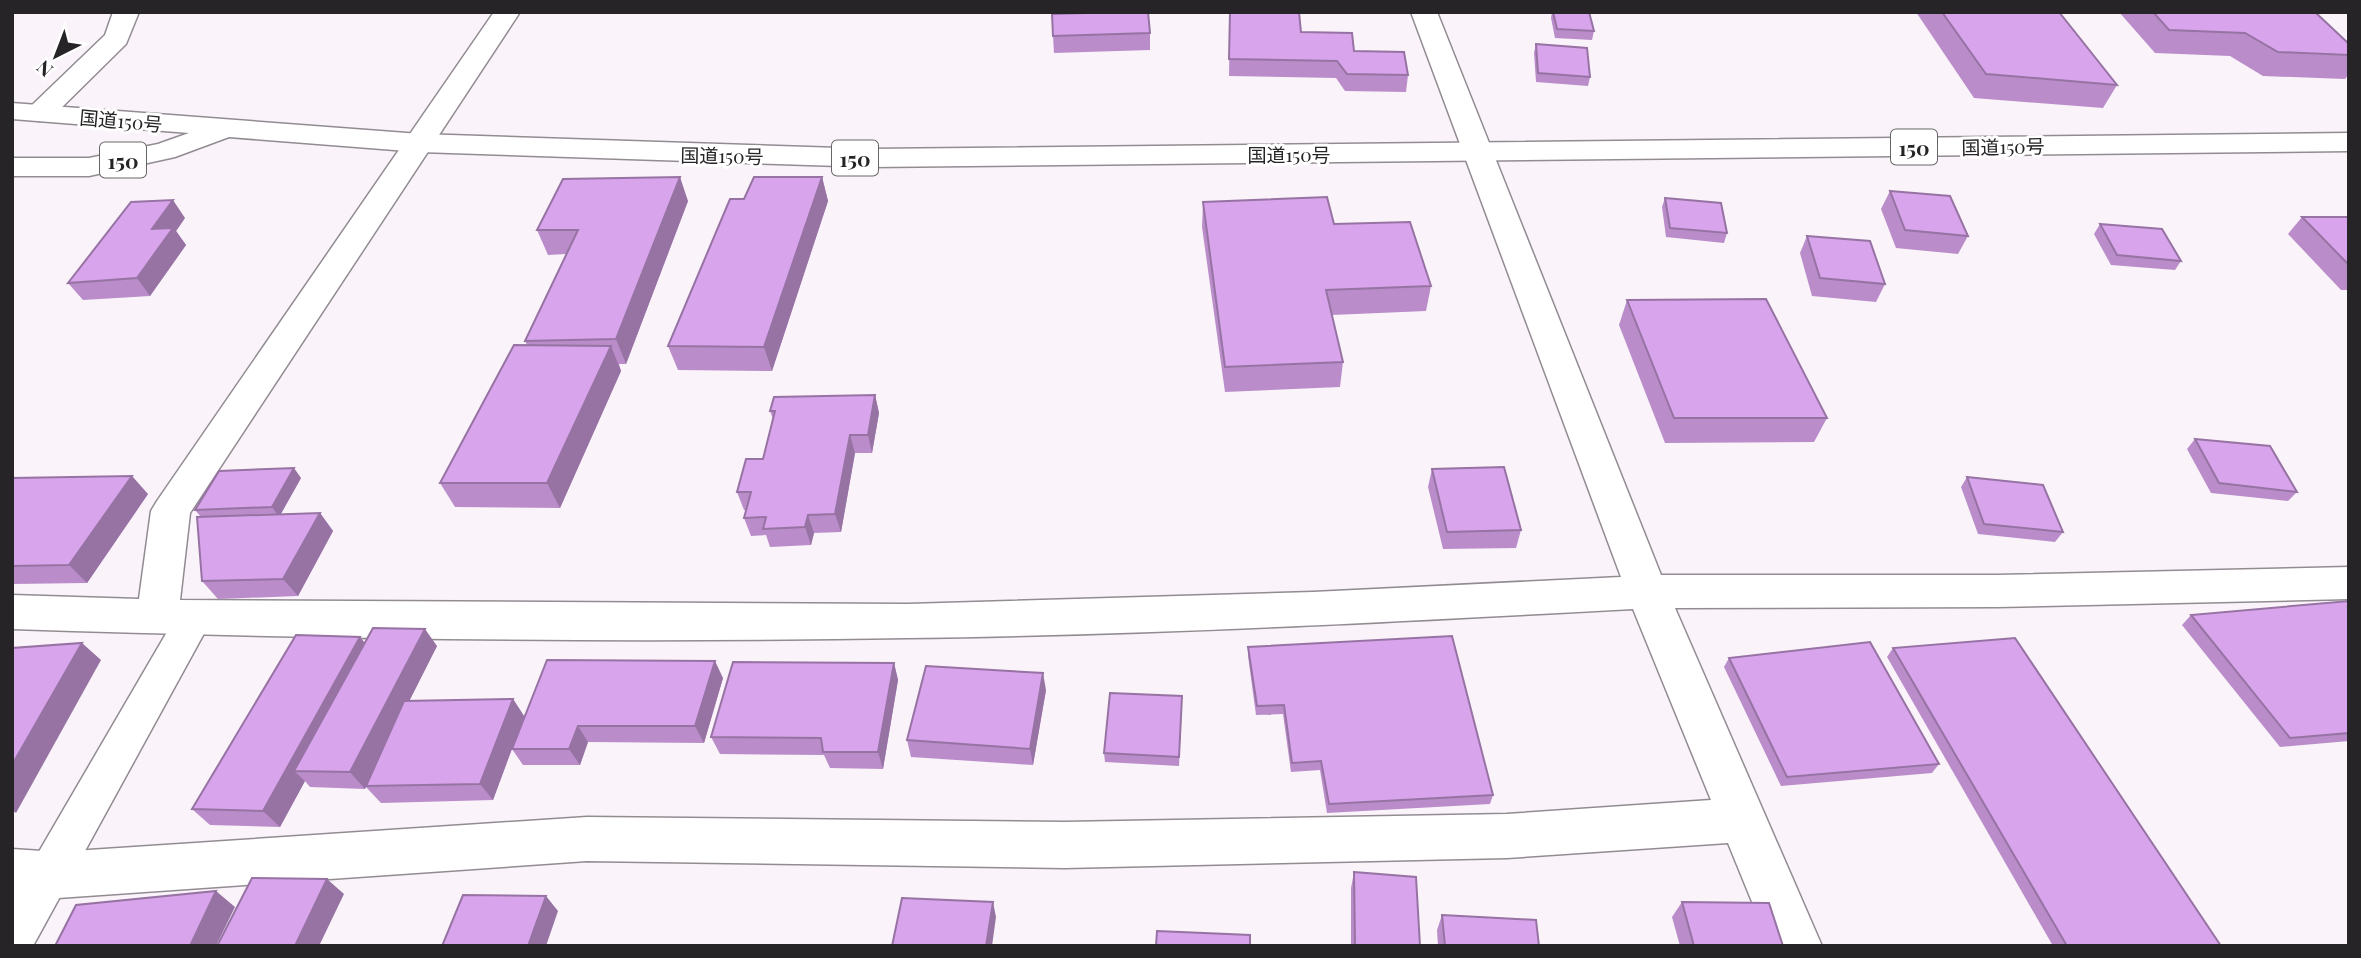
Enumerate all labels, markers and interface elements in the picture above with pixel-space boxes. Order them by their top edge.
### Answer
north arrow [21,21,91,91]
text: N [30,55,58,84]
street label: 国道150号 [78,103,164,137]
road number: 150 [1891,130,1937,164]
street label: 国道150号 [1961,132,2045,160]
road number: 150 [832,140,878,176]
street label: 国道150号 [680,141,764,169]
street label: 国道150号 [1247,141,1331,167]
road number: 150 [100,142,146,178]

